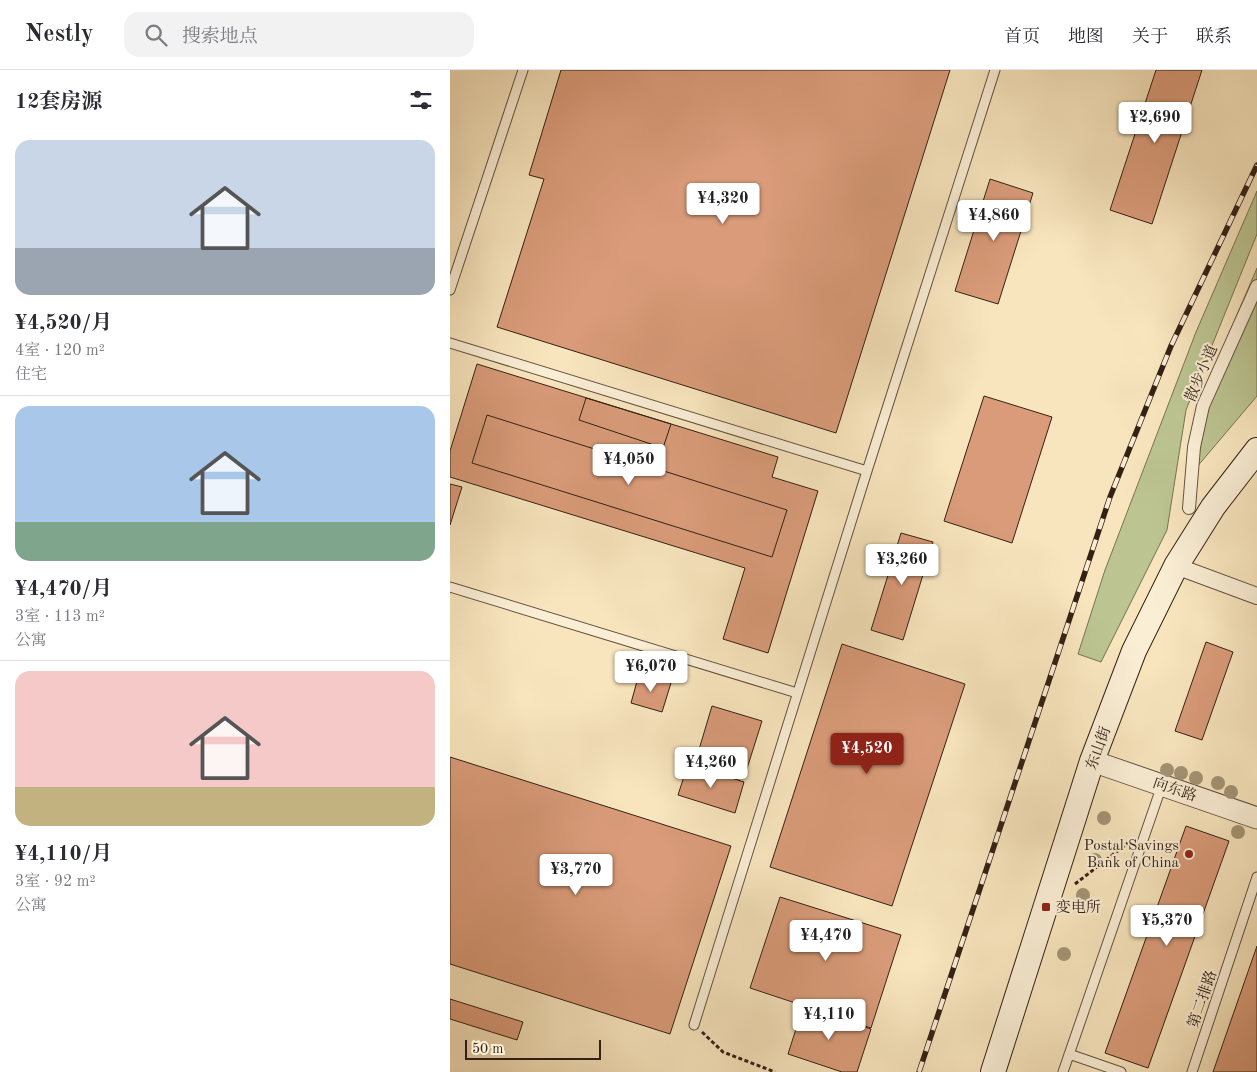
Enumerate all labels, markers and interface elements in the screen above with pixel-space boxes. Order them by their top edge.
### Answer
search box [124,12,474,57]
icon: search [142,21,170,49]
text: Nestly [25,23,94,47]
text: 搜索地点 [182,28,258,47]
text: 首页 [1004,28,1040,46]
text: 地图 [1068,28,1104,46]
text: 关于 [1132,28,1168,46]
text: 联系 [1196,28,1232,46]
icon: filters [407,86,435,114]
text: 12套房源 [15,92,102,113]
pin: ¥2,690 [1114,102,1196,144]
text: ¥2,690 [1130,110,1180,126]
icon: home [180,173,270,263]
pin: ¥4,320 [682,182,764,225]
text: ¥4,320 [698,191,748,207]
pin: ¥4,860 [953,200,1035,242]
text: ¥4,860 [969,208,1019,224]
text: ¥4,520/月 [15,313,112,334]
street label: 散步小道 [1182,342,1221,404]
text: 4室 · 120 m² [15,343,105,359]
text: 住宅 [15,367,47,383]
icon: home [180,438,270,528]
pin: ¥4,050 [588,444,670,486]
text: ¥4,050 [604,452,654,468]
pin: ¥3,260 [861,544,943,586]
text: ¥3,260 [877,552,927,568]
text: ¥4,470/月 [15,579,112,600]
text: 3室 · 113 m² [15,609,105,625]
text: 公寓 [15,633,47,649]
pin: ¥6,070 [610,650,692,693]
text: ¥6,070 [626,659,676,675]
icon: home [180,703,270,793]
street label: 东山街 [1083,724,1114,772]
pin: ¥4,520 [826,732,908,775]
text: ¥4,520 [842,741,892,757]
pin: ¥4,260 [670,746,752,789]
text: ¥4,260 [686,755,736,771]
street label: 向东路 [1151,774,1199,805]
place label: Postal Savings Bank of China [1084,839,1180,871]
text: ¥4,110/月 [15,844,112,865]
marker: Postal Savings Bank of China [1183,848,1195,860]
pin: ¥3,770 [535,854,617,896]
text: ¥3,770 [551,862,601,878]
text: 3室 · 92 m² [15,874,96,890]
text: 公寓 [15,898,47,914]
place label: 变电所 [1056,899,1101,916]
marker: 变电所 [1040,901,1052,913]
pin: ¥5,370 [1126,904,1208,947]
text: ¥5,370 [1142,913,1192,929]
pin: ¥4,470 [785,920,867,962]
text: ¥4,470 [801,928,851,944]
street label: 第二排路 [1185,968,1220,1030]
pin: ¥4,110 [788,998,870,1041]
text: ¥4,110 [804,1007,854,1023]
scale bar [465,1037,601,1060]
text: 50 m [472,1042,503,1056]

